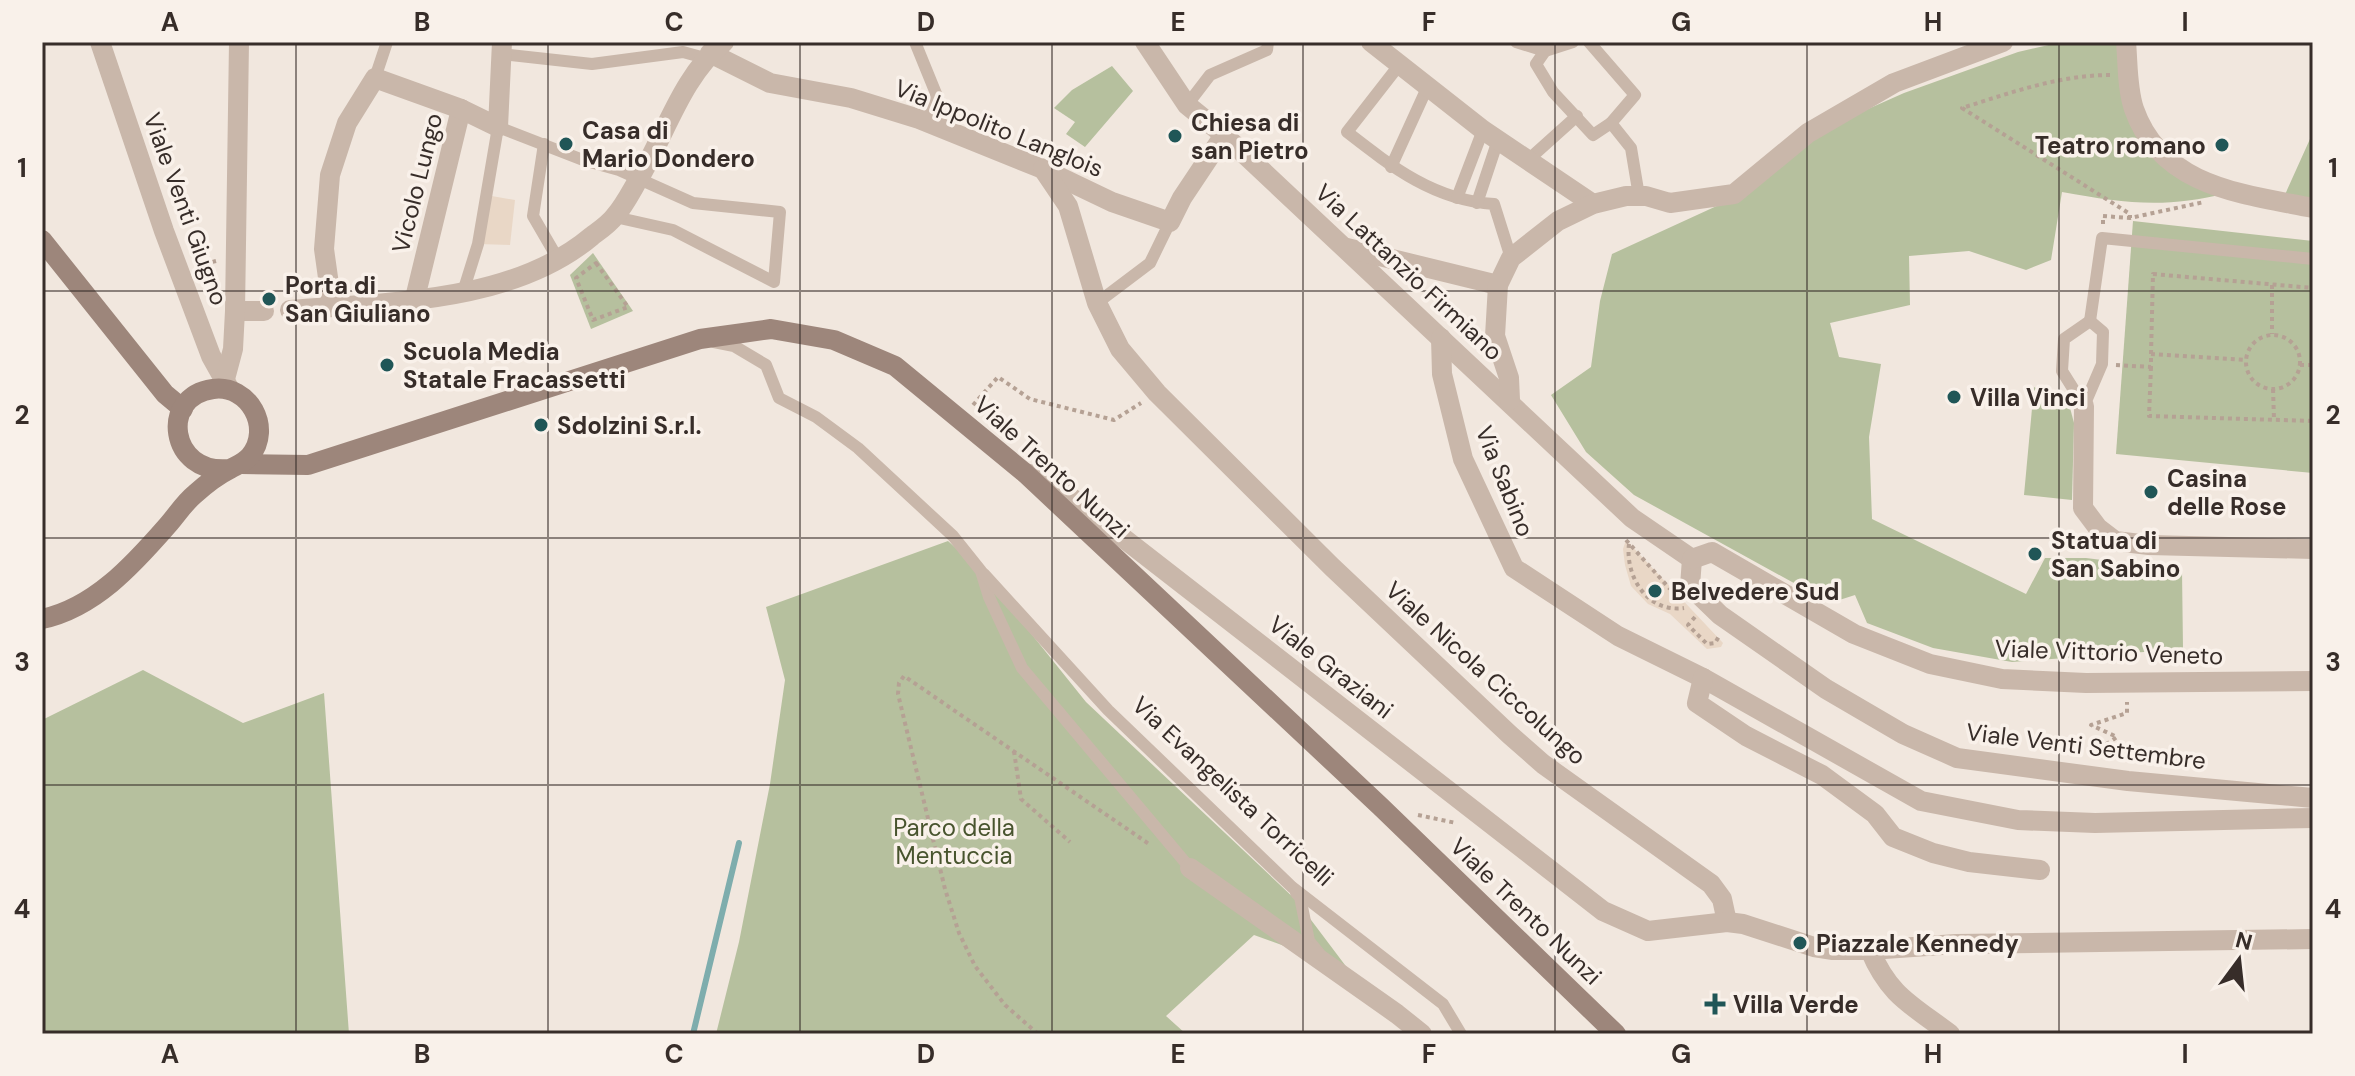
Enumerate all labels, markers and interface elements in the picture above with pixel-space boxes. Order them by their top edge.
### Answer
text: A [161,5,179,39]
text: B [414,5,430,39]
text: C [664,5,684,39]
text: D [917,5,935,39]
text: E [1170,5,1186,39]
text: F [1422,5,1436,39]
text: G [1671,5,1691,39]
text: H [1924,5,1942,39]
text: I [2181,5,2189,39]
street label: Via Ippolito Langlois [890,72,1108,184]
place label: Chiesa di san Pietro [1191,107,1309,166]
street label: Viale Venti Giugno [137,108,235,310]
street label: Vicolo Lungo [385,110,449,256]
place label: Casa di Mario Dondero [582,115,755,174]
marker: Chiesa di san Pietro [1166,127,1184,145]
place label: Teatro romano [2035,130,2206,161]
marker: Casa di Mario Dondero [557,135,575,153]
marker: Teatro romano [2213,136,2231,154]
text: 1 [17,151,27,185]
text: 1 [2328,151,2338,185]
street label: Via Lattanzio Firmiano [1309,177,1509,367]
place label: Porta di San Giuliano [285,270,431,329]
marker: Porta di San Giuliano [260,290,278,308]
place label: Scuola Media Statale Fracassetti [403,336,626,395]
marker: Scuola Media Statale Fracassetti [378,356,396,374]
place label: Villa Vinci [1970,382,2086,413]
marker: Villa Vinci [1945,388,1963,406]
street label: Viale Trento Nunzi [968,389,1136,545]
text: 2 [14,398,30,432]
text: 2 [2325,398,2341,432]
place label: Sdolzini S.r.l. [557,410,702,441]
marker: Sdolzini S.r.l. [532,416,550,434]
street label: Via Sabino [1469,421,1541,541]
place label: Casina delle Rose [2167,463,2286,522]
marker: Casina delle Rose [2142,483,2160,501]
place label: Statua di San Sabino [2051,525,2180,584]
marker: Statua di San Sabino [2026,545,2044,563]
street label: Viale Nicola Ciccolungo [1379,574,1593,772]
place label: Belvedere Sud [1671,576,1840,607]
marker: Belvedere Sud [1646,582,1664,600]
street label: Viale Graziani [1262,609,1400,725]
street label: Viale Vittorio Veneto [1994,633,2224,671]
text: 3 [14,645,30,679]
text: 3 [2325,645,2341,679]
street label: Via Evangelista Torricelli [1126,689,1340,893]
street label: Viale Venti Settembre [1964,716,2208,776]
park label: Parco della Mentuccia [893,812,1015,871]
street label: Viale Trento Nunzi [1444,831,1608,991]
text: 4 [14,892,30,926]
text: 4 [2325,892,2341,926]
north arrow [2199,920,2279,1000]
text: N [2233,925,2256,957]
place label: Piazzale Kennedy [1816,928,2019,959]
marker: Piazzale Kennedy [1791,934,1809,952]
place label: Villa Verde [1733,989,1859,1020]
marker: Villa Verde [1704,993,1726,1015]
text: A [161,1037,179,1071]
text: B [414,1037,430,1071]
text: C [664,1037,684,1071]
text: D [917,1037,935,1071]
text: E [1170,1037,1186,1071]
text: F [1422,1037,1436,1071]
text: G [1671,1037,1691,1071]
text: H [1924,1037,1942,1071]
text: I [2181,1037,2189,1071]

